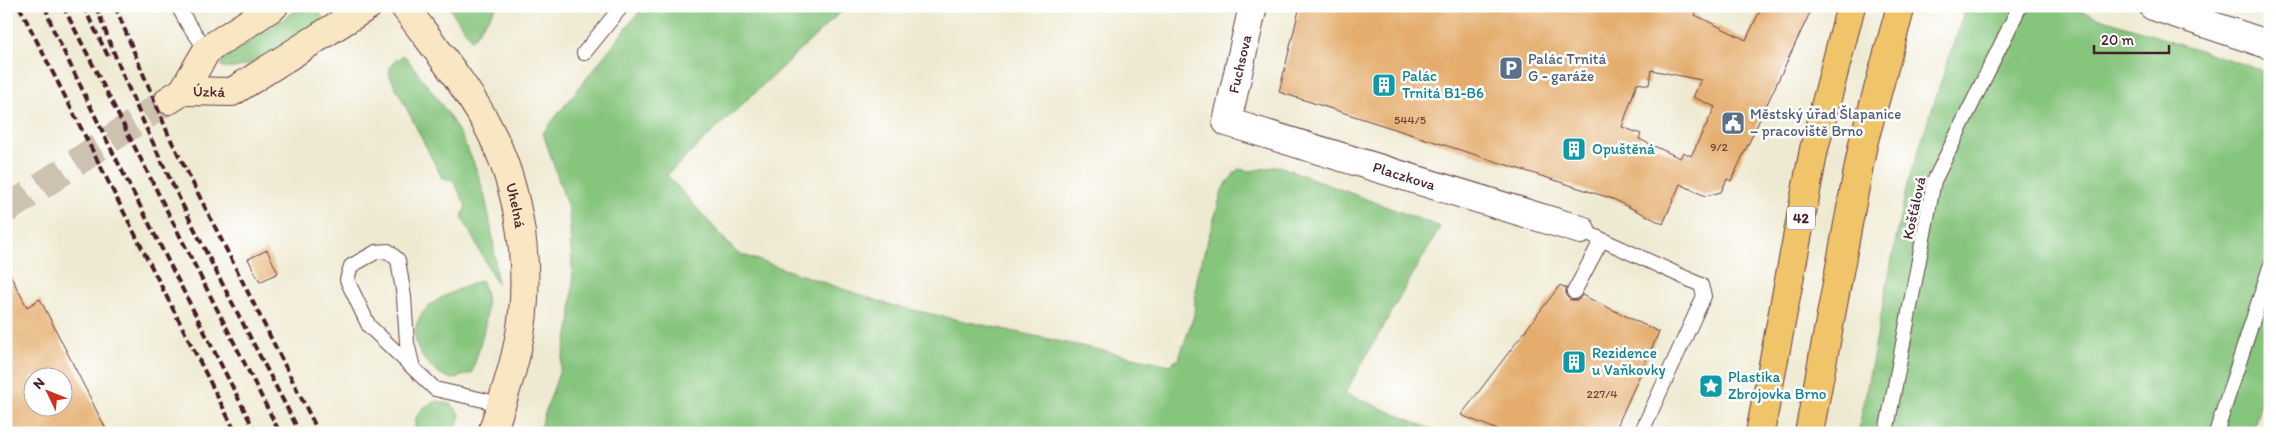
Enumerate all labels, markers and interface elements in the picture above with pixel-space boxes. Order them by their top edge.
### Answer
scale bar [2094,22,2168,54]
text: 20 m [2101,31,2135,49]
street label: Fuchsova [1225,33,1256,95]
place label: Palác Trnitá G - garáže [1528,50,1606,85]
parking icon: Palác Trnitá G - garáže [1498,55,1524,81]
place label: Palác Trnitá B1-B6 [1402,67,1484,102]
building icon: Palác Trnitá B1-B6 [1371,72,1397,98]
street label: Úzká [193,82,226,101]
place label: Městský úřad Šlapanice – pracoviště Brno [1750,105,1901,140]
public building icon: Městský úřad Šlapanice – pracoviště Brno [1720,110,1746,136]
house number: 544/5 [1394,113,1426,127]
building icon: Opuštěná [1561,136,1587,162]
place label: Opuštěná [1592,140,1655,158]
house number: 9/2 [1710,140,1729,154]
street label: Placzkova [1371,158,1438,194]
street label: Košťálová [1899,175,1929,241]
street label: Uhelná [502,181,529,230]
road number: 42 [1787,207,1815,230]
place label: Rezidence u Vaňkovky [1592,344,1665,379]
building icon: Rezidence u Vaňkovky [1561,349,1587,375]
north arrow [22,366,72,416]
place label: Plastika Zbrojovka Brno [1728,368,1826,403]
place icon: Plastika Zbrojovka Brno [1698,373,1724,399]
text: N [29,374,48,393]
house number: 227/4 [1587,387,1617,401]

